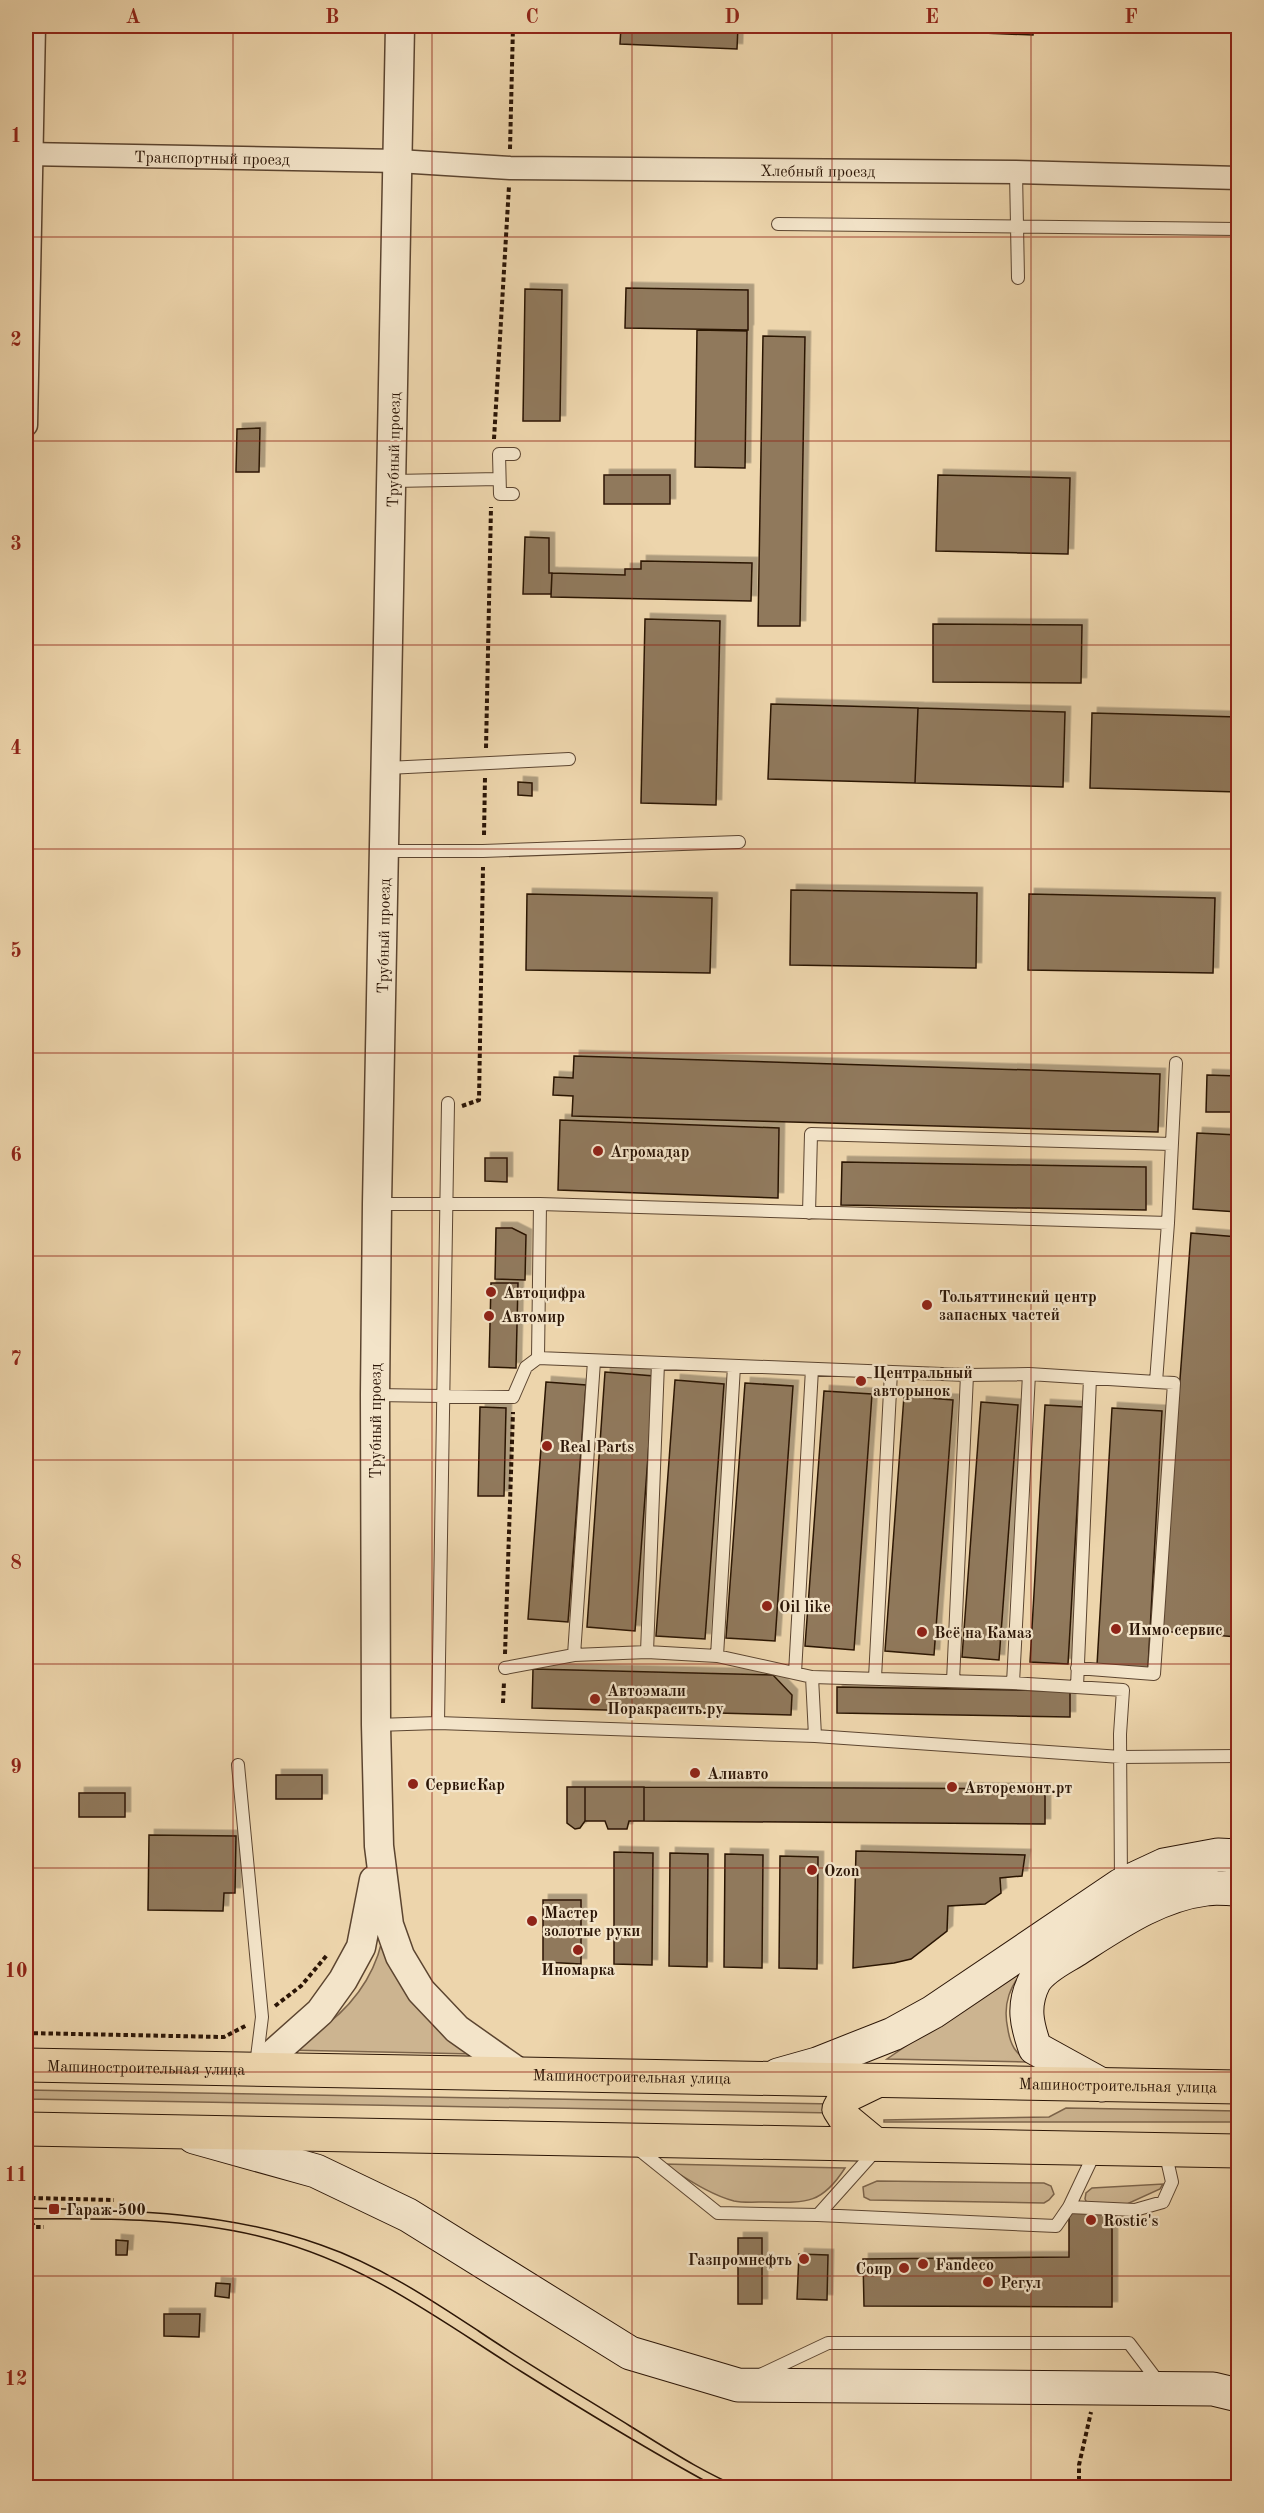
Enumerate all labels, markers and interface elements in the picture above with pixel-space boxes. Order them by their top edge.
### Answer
text: A [125,8,141,28]
text: B [325,8,339,28]
text: C [525,8,539,28]
text: D [724,8,740,28]
text: E [925,8,939,28]
text: F [1124,8,1138,28]
text: 1 [10,127,22,147]
street label: Транспортный проезд [134,150,290,169]
street label: Хлебный проезд [760,164,875,181]
text: 2 [10,331,22,351]
street label: Трубный проезд [386,392,404,508]
text: 3 [10,535,22,555]
text: 4 [10,739,22,759]
street label: Трубный проезд [376,878,394,994]
text: 5 [10,941,22,962]
marker: Агромадар [591,1144,605,1158]
place label: Агромадар [610,1145,689,1161]
text: 6 [10,1146,22,1166]
marker: Автоцифра [484,1285,498,1299]
place label: Автоцифра [503,1286,586,1302]
place label: Тольяттинский центр запасных частей [939,1290,1097,1324]
marker: Тольяттинский центр запасных частей [920,1298,934,1312]
marker: Автомир [482,1309,496,1323]
place label: Автомир [501,1310,565,1326]
text: 7 [10,1350,22,1370]
street label: Трубный проезд [369,1363,385,1479]
place label: Центральный авторынок [873,1366,973,1400]
marker: Центральный авторынок [854,1374,868,1388]
marker: Real Parts [540,1439,554,1453]
place label: Real Parts [559,1440,634,1456]
text: 8 [10,1554,22,1574]
marker: Oil like [760,1599,774,1613]
place label: Oil like [779,1600,831,1616]
marker: Иммо сервис [1109,1622,1123,1636]
place label: Иммо сервис [1128,1623,1223,1639]
marker: Всё на Камаз [915,1625,929,1639]
place label: Всё на Камаз [934,1626,1032,1642]
place label: Автоэмали Поракрасить.ру [607,1684,724,1718]
marker: Автоэмали Поракрасить.ру [588,1692,602,1706]
text: 9 [10,1758,22,1778]
marker: Алиавто [688,1766,702,1780]
place label: Алиавто [707,1767,769,1783]
marker: СервисКар [406,1777,420,1791]
place label: СервисКар [425,1778,505,1794]
marker: Авторемонт.рт [945,1780,959,1794]
place label: Авторемонт.рт [964,1781,1072,1797]
marker: Ozon [805,1863,819,1877]
place label: Ozon [824,1864,860,1880]
place label: Мастер золотые руки [544,1906,640,1940]
marker: Мастер золотые руки [525,1914,539,1928]
marker: Иномарка [571,1943,585,1957]
text: 10 [4,1962,28,1982]
place label: Иномарка [541,1963,615,1979]
street label: Машиностроительная улица [47,2059,245,2079]
street label: Машиностроительная улица [533,2068,731,2088]
street label: Машиностроительная улица [1018,2077,1217,2097]
text: 11 [4,2166,28,2186]
marker: Гараж-500 [47,2202,61,2216]
place label: Гараж-500 [66,2203,146,2219]
marker: Rostic's [1084,2213,1098,2227]
place label: Rostic's [1103,2214,1159,2230]
marker: Газпромнефть [797,2252,811,2266]
place label: Газпромнефть [688,2253,792,2269]
marker: Fandeco [916,2257,930,2271]
place label: Fandeco [935,2258,994,2274]
marker: Соир [897,2261,911,2275]
place label: Соир [856,2262,892,2278]
marker: Регул [981,2275,995,2289]
place label: Регул [1000,2276,1041,2292]
text: 12 [4,2370,28,2390]

